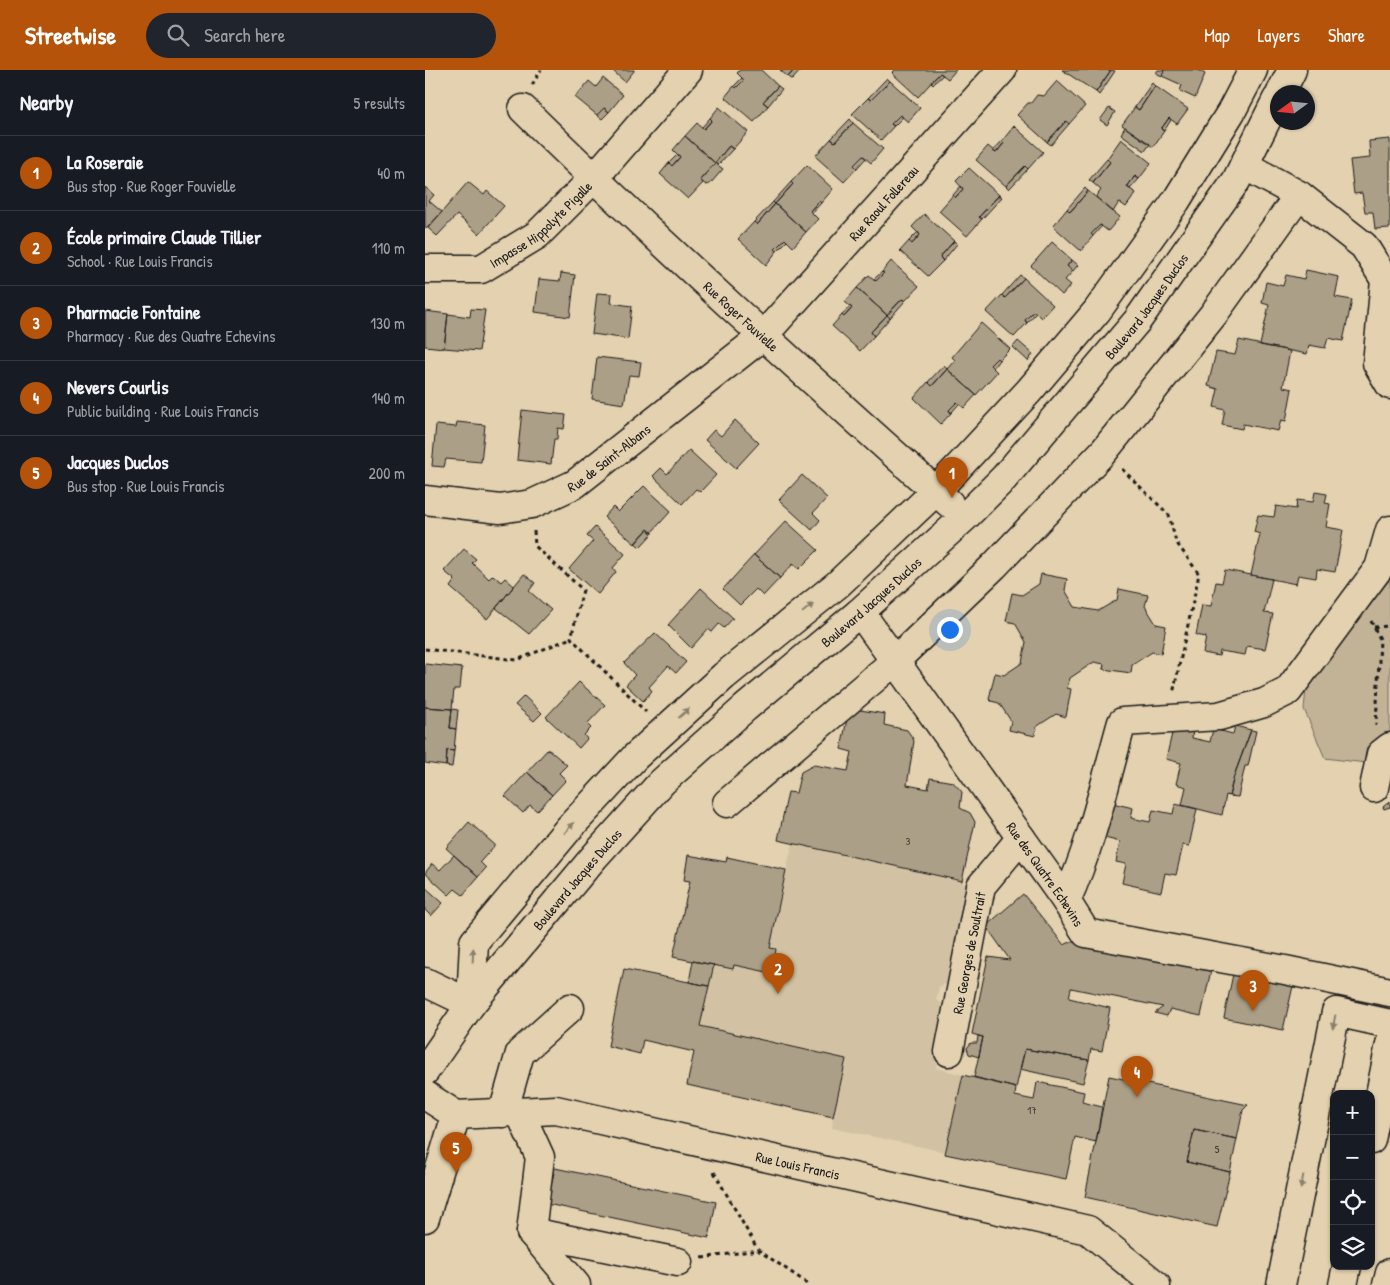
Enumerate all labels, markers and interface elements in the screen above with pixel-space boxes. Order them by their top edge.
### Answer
search box [146,13,496,58]
text: Streetwise [25,19,116,51]
icon: search [164,21,192,49]
text: Search here [204,22,285,48]
text: Map [1204,23,1230,48]
text: Layers [1258,23,1300,48]
text: Share [1328,23,1365,48]
north arrow [1270,85,1315,130]
text: Nearby [20,88,73,117]
text: 5 results [354,92,405,114]
text: La Roseraie [67,149,144,175]
street label: Rue Raoul Follereau [844,160,922,244]
text: 1 [33,162,39,184]
text: 40 m [377,162,405,184]
text: Bus stop · Rue Roger Fouvielle [67,175,236,197]
street label: Impasse Hippolyte Pigalle [486,176,596,271]
text: École primaire Claude Tillier [67,224,261,250]
text: 2 [32,237,40,259]
text: 110 m [372,237,405,259]
street label: Boulevard Jacques Duclos [1100,249,1192,363]
text: School · Rue Louis Francis [67,250,213,272]
street label: Rue Roger Fouvielle [700,276,784,355]
text: Pharmacie Fontaine [67,299,201,325]
text: 3 [32,312,40,334]
text: 130 m [370,312,405,334]
text: Pharmacy · Rue des Quatre Echevins [67,325,275,347]
text: Nevers Courlis [67,374,168,400]
text: 4 [33,387,39,409]
text: 140 m [371,387,405,409]
text: Public building · Rue Louis Francis [67,400,259,422]
street label: Rue de Saint-Albans [564,419,654,496]
text: Jacques Duclos [67,449,169,475]
pin: 1 [936,457,968,498]
text: 5 [33,462,39,484]
text: 200 m [369,462,405,484]
text: Bus stop · Rue Louis Francis [67,475,224,497]
street label: Boulevard Jacques Duclos [816,552,925,651]
one-way arrow [801,603,814,614]
your location [937,617,963,643]
one-way arrow [677,707,690,718]
street label: Rue des Quatre Echevins [1003,818,1089,930]
one-way arrow [564,821,575,834]
street label: Boulevard Jacques Duclos [528,824,625,934]
house number: 3 [906,834,911,848]
street label: Rue Georges de Soultrait [947,890,989,1015]
one-way arrow [469,947,477,963]
pin: 2 [762,953,794,994]
pin: 3 [1237,970,1269,1011]
one-way arrow [1329,1015,1337,1031]
pin: 4 [1121,1056,1153,1097]
map controls [1330,1090,1375,1270]
button: + [1330,1090,1375,1135]
house number: 17 [1027,1103,1037,1117]
pin: 5 [440,1132,472,1173]
button: − [1330,1135,1375,1180]
house number: 5 [1215,1142,1220,1156]
street label: Rue Louis Francis [754,1146,842,1183]
one-way arrow [1297,1174,1305,1190]
button: locate [1330,1180,1375,1225]
button: layers [1330,1225,1375,1270]

